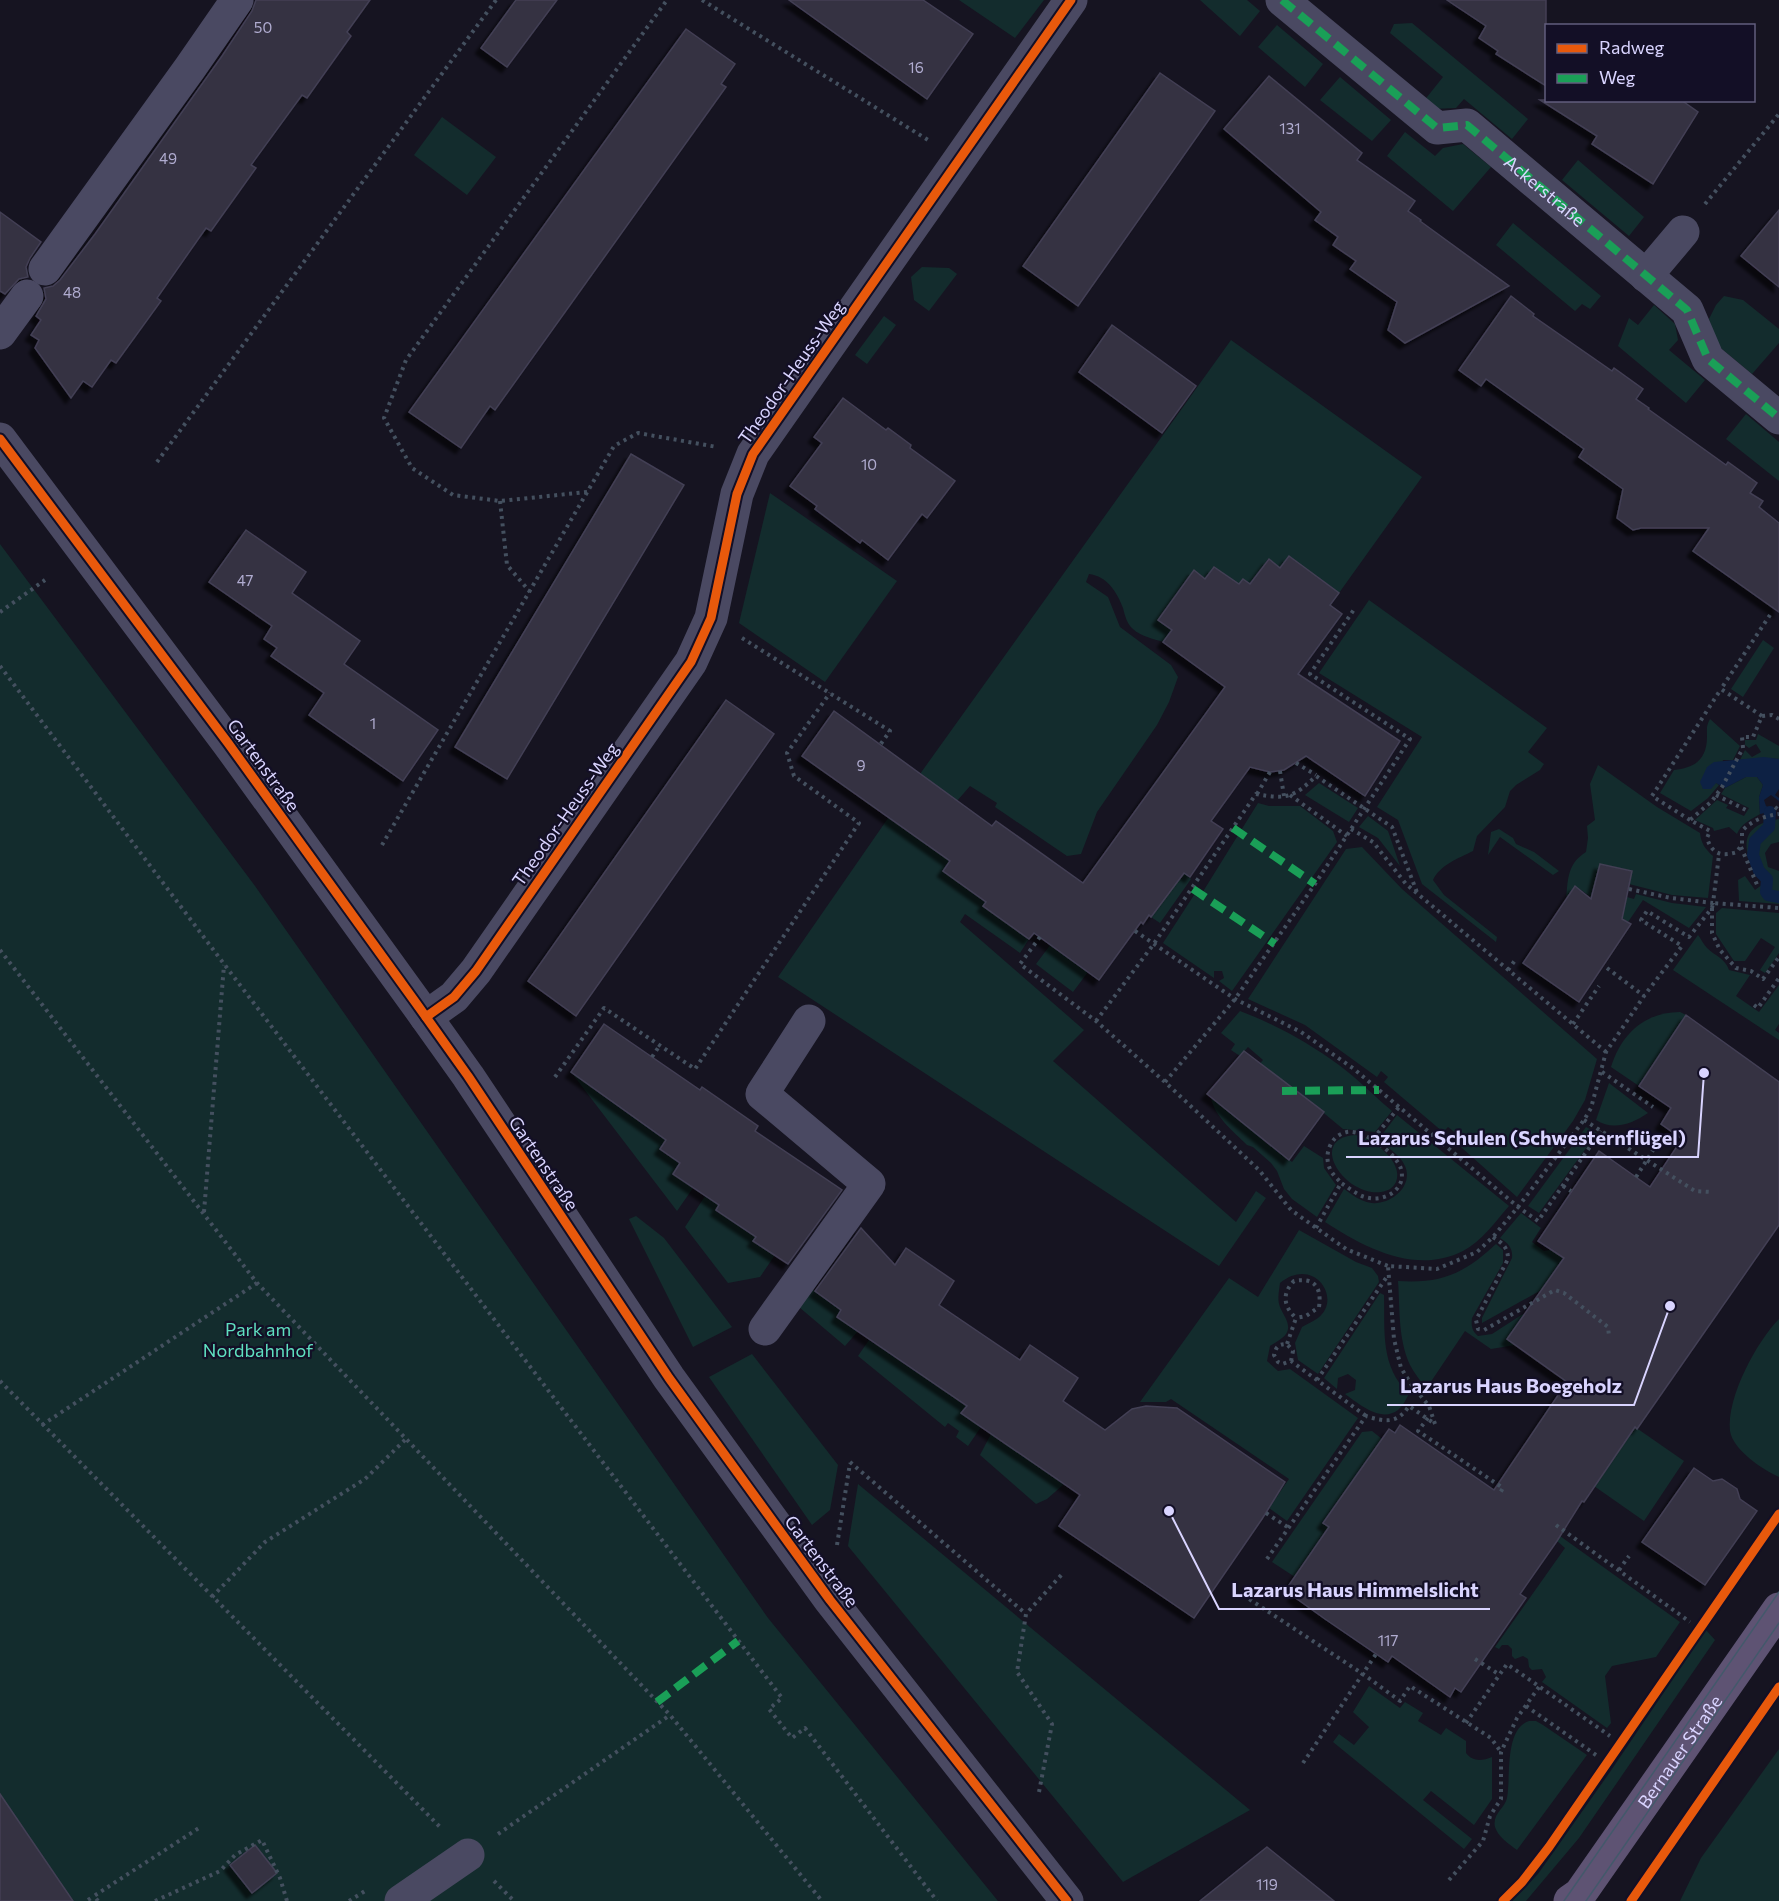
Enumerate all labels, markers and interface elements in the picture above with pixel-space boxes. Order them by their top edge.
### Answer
house number: 50 [254,18,272,36]
legend [1545,24,1755,102]
text: Radweg [1599,36,1664,58]
house number: 16 [908,58,924,76]
text: Weg [1599,66,1636,88]
house number: 131 [1279,119,1301,137]
house number: 49 [159,149,177,167]
street label: Ackerstraße [1500,150,1590,231]
house number: 48 [63,283,81,301]
street label: Theodor-Heuss-Weg [733,296,849,448]
house number: 10 [861,455,877,473]
house number: 47 [237,571,253,589]
street label: Gartenstraße [223,714,305,816]
house number: 1 [370,714,376,732]
street label: Theodor-Heuss-Weg [507,738,623,890]
house number: 9 [856,756,866,774]
street label: Gartenstraße [504,1112,584,1214]
callout: Lazarus Schulen (Schwesternflügel) [1346,1119,1698,1157]
text: Lazarus Schulen (Schwesternflügel) [1358,1125,1686,1149]
park label: Park am Nordbahnhof [203,1318,314,1361]
callout: Lazarus Haus Boegeholz [1387,1367,1634,1405]
text: Lazarus Haus Boegeholz [1400,1373,1622,1397]
street label: Gartenstraße [780,1511,864,1611]
callout: Lazarus Haus Himmelslicht [1219,1571,1490,1609]
text: Lazarus Haus Himmelslicht [1231,1577,1479,1601]
house number: 117 [1378,1631,1398,1649]
street label: Bernauer Straße [1632,1691,1727,1812]
house number: 119 [1256,1875,1278,1893]

